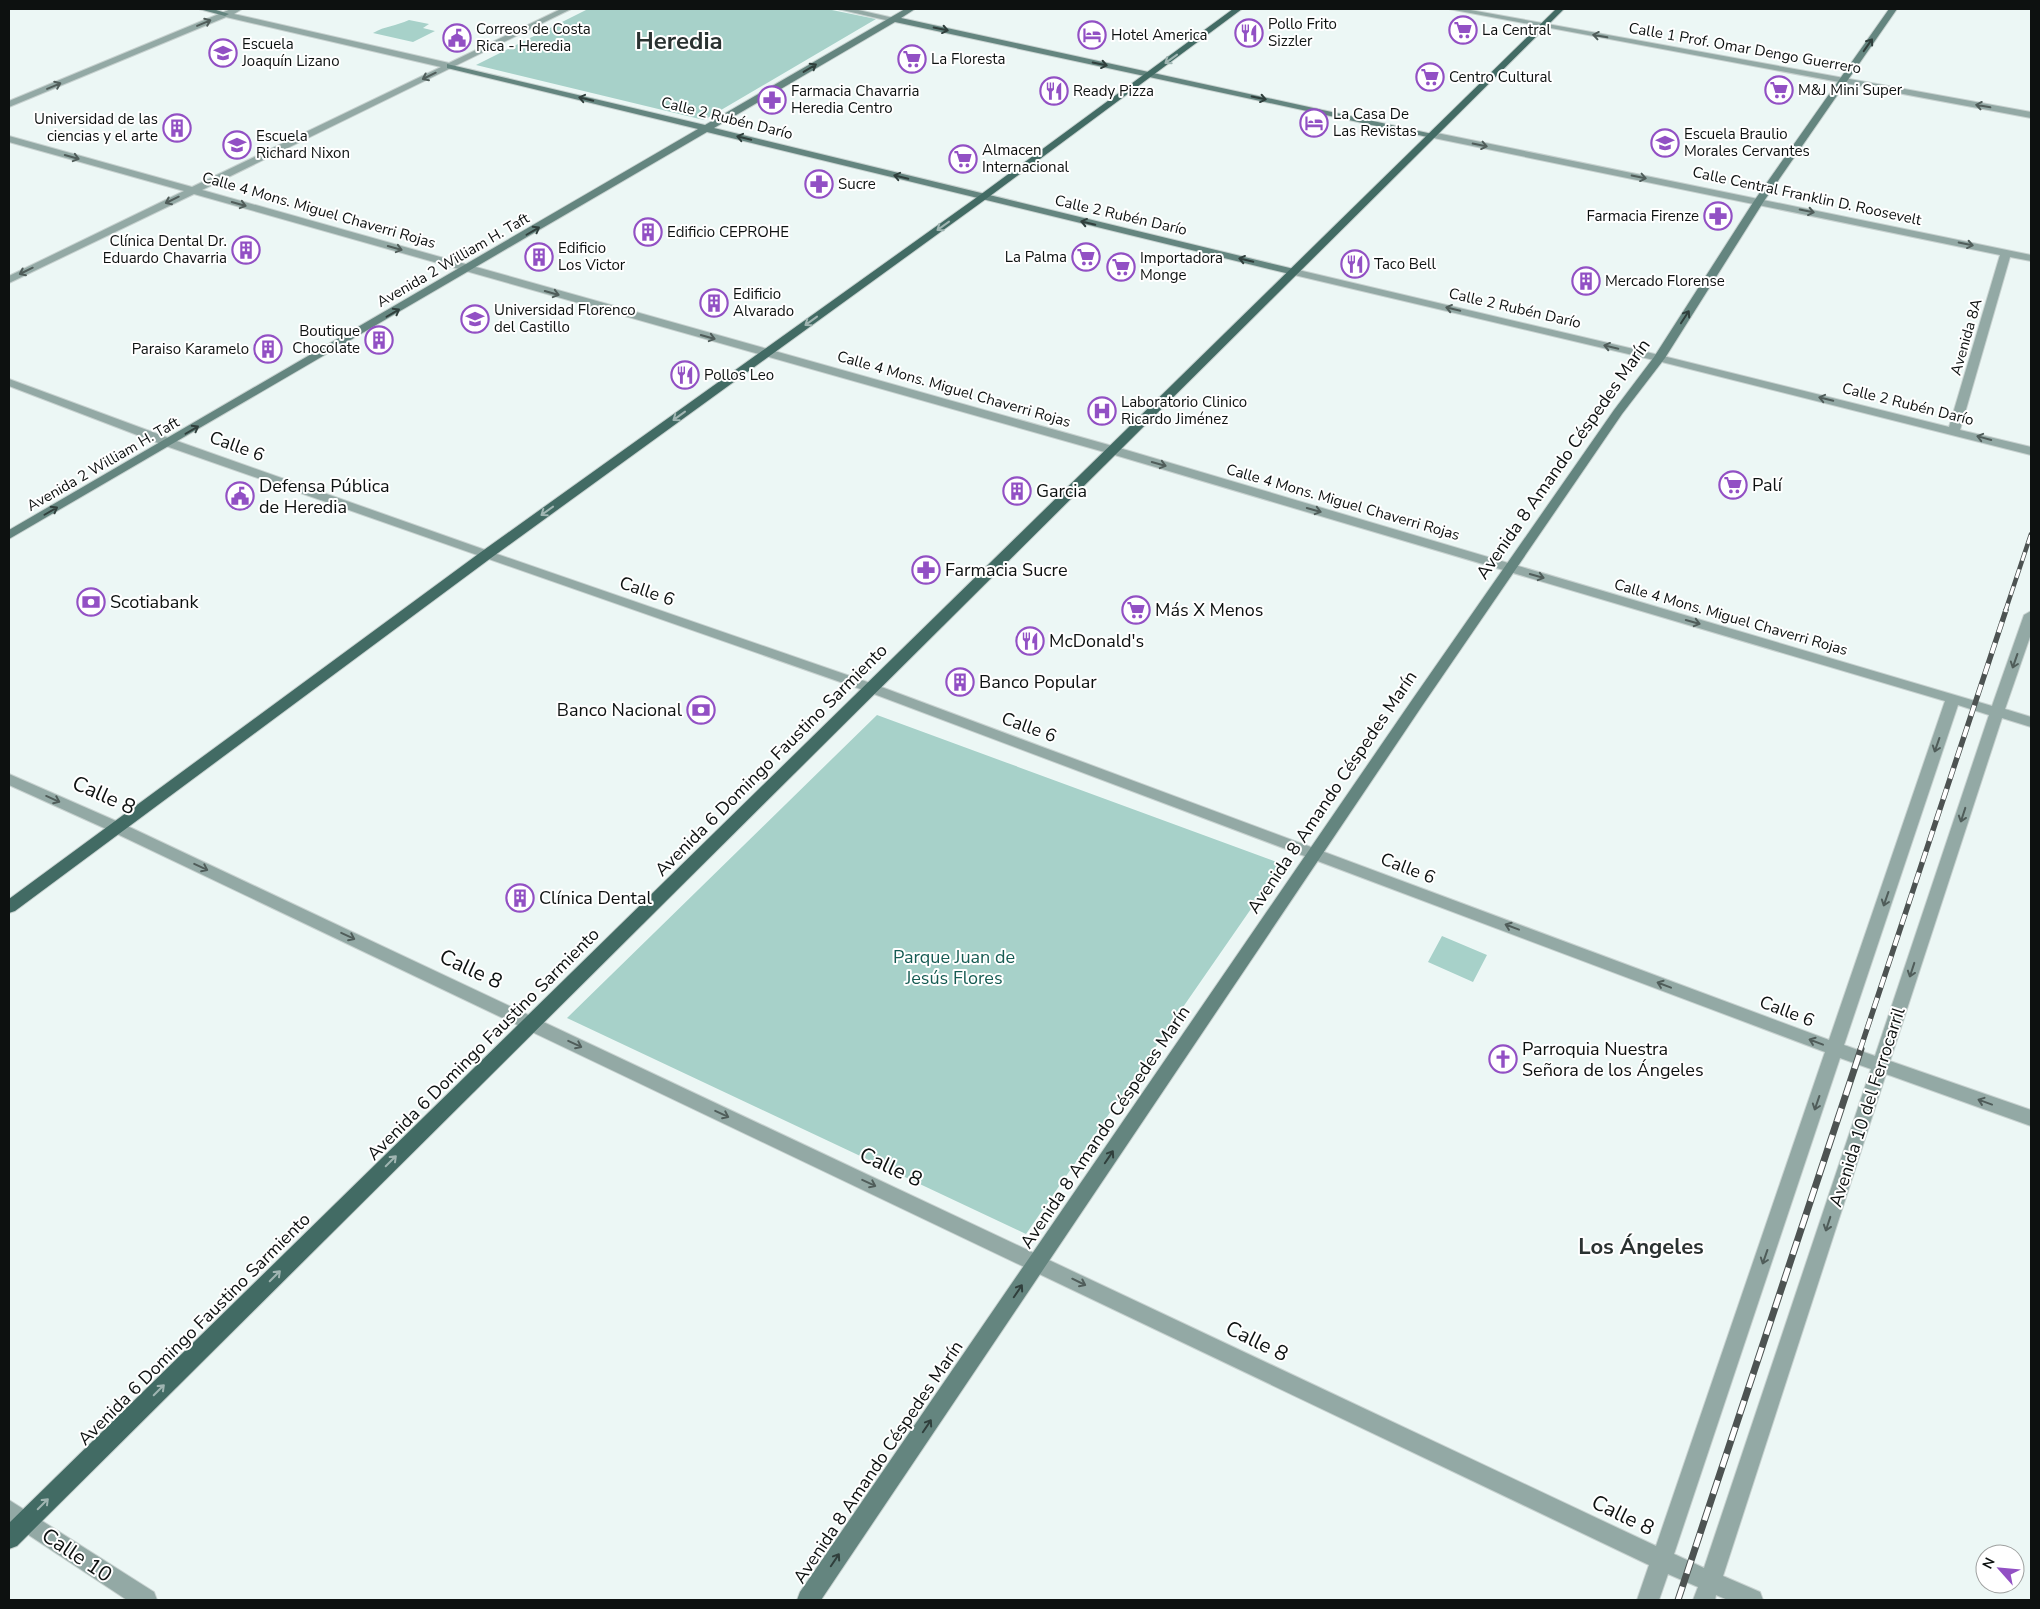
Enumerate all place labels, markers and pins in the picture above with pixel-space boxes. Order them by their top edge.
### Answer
place label: Pollo Frito Sizzler [1268,14,1337,51]
supermarket icon: La Central [1448,15,1478,45]
restaurant icon: Pollo Frito Sizzler [1234,18,1264,48]
place label: Correos de Costa Rica - Heredia [476,19,591,56]
hotel icon: Hotel America [1077,20,1107,50]
place label: La Central [1482,20,1552,40]
public building icon: Correos de Costa Rica - Heredia [442,23,472,53]
place label: Hotel America [1111,25,1208,45]
place label: Escuela Joaquín Lizano [241,34,339,71]
school or university icon: Escuela Joaquín Lizano [208,38,238,68]
supermarket icon: La Floresta [897,44,927,74]
place label: La Floresta [931,49,1005,69]
supermarket icon: Centro Cultural [1415,62,1445,92]
place label: Centro Cultural [1449,67,1552,87]
supermarket icon: M&J Mini Super [1764,75,1794,105]
restaurant icon: Ready Pizza [1039,76,1069,106]
place label: M&J Mini Super [1798,80,1903,100]
place label: Farmacia Chavarria Heredia Centro [791,81,919,118]
place label: Ready Pizza [1073,81,1154,101]
pharmacy icon: Farmacia Chavarria Heredia Centro [757,85,787,115]
place label: La Casa De Las Revistas [1333,104,1417,141]
hotel icon: La Casa De Las Revistas [1299,108,1329,138]
place label: Universidad de las ciencias y el arte [34,109,158,146]
building icon: Universidad de las ciencias y el arte [162,113,192,143]
place label: Escuela Braulio Morales Cervantes [1684,124,1810,161]
place label: Escuela Richard Nixon [256,126,350,163]
school or university icon: Escuela Braulio Morales Cervantes [1650,128,1680,158]
school or university icon: Escuela Richard Nixon [222,130,252,160]
place label: Almacen Internacional [982,140,1070,177]
supermarket icon: Almacen Internacional [948,144,978,174]
pharmacy icon: Sucre [804,169,834,199]
place label: Sucre [838,174,876,194]
pharmacy icon: Farmacia Firenze [1703,201,1733,231]
place label: Farmacia Firenze [1586,206,1699,226]
building icon: Edificio CEPROHE [633,217,663,247]
place label: Edificio CEPROHE [667,222,789,242]
place label: Clínica Dental Dr. Eduardo Chavarria [103,231,227,268]
building icon: Clínica Dental Dr. Eduardo Chavarria [231,235,261,265]
place label: Edificio Los Victor [558,238,626,275]
building icon: Edificio Los Victor [524,242,554,272]
supermarket icon: La Palma [1071,242,1101,272]
place label: La Palma [1005,247,1067,267]
place label: Importadora Monge [1140,248,1223,285]
restaurant icon: Taco Bell [1340,249,1370,279]
supermarket icon: Importadora Monge [1106,252,1136,282]
place label: Taco Bell [1374,254,1436,274]
building icon: Mercado Florense [1571,266,1601,296]
place label: Mercado Florense [1605,271,1725,291]
place label: Edificio Alvarado [733,284,794,321]
building icon: Edificio Alvarado [699,288,729,318]
place label: Universidad Florenco del Castillo [494,300,636,337]
school or university icon: Universidad Florenco del Castillo [460,304,490,334]
place label: Boutique Chocolate [292,321,360,358]
building icon: Boutique Chocolate [364,325,394,355]
building icon: Paraiso Karamelo [253,334,283,364]
place label: Paraiso Karamelo [132,339,249,359]
restaurant icon: Pollos Leo [670,360,700,390]
place label: Pollos Leo [704,365,774,385]
place label: Laboratorio Clinico Ricardo Jiménez [1121,392,1247,429]
hospital icon: Laboratorio Clinico Ricardo Jiménez [1087,396,1117,426]
supermarket icon: Palí [1718,470,1748,500]
place label: Palí [1752,473,1783,497]
place label: Defensa Pública de Heredia [259,474,389,519]
building icon: Garcia [1002,476,1032,506]
place label: Garcia [1036,479,1087,503]
public building icon: Defensa Pública de Heredia [225,481,255,511]
pharmacy icon: Farmacia Sucre [911,555,941,585]
place label: Farmacia Sucre [945,558,1068,582]
bank icon: Scotiabank [76,587,106,617]
place label: Scotiabank [110,590,199,614]
supermarket icon: Más X Menos [1121,595,1151,625]
place label: Más X Menos [1155,598,1263,622]
restaurant icon: McDonald's [1015,626,1045,656]
place label: McDonald's [1049,629,1144,653]
building icon: Banco Popular [945,667,975,697]
place label: Banco Popular [979,670,1097,694]
bank icon: Banco Nacional [686,695,716,725]
place label: Banco Nacional [557,698,683,722]
building icon: Clínica Dental [505,883,535,913]
place label: Clínica Dental [539,886,652,910]
place label: Parroquia Nuestra Señora de los Ángeles [1522,1037,1704,1082]
church icon: Parroquia Nuestra Señora de los Ángeles [1488,1044,1518,1074]

